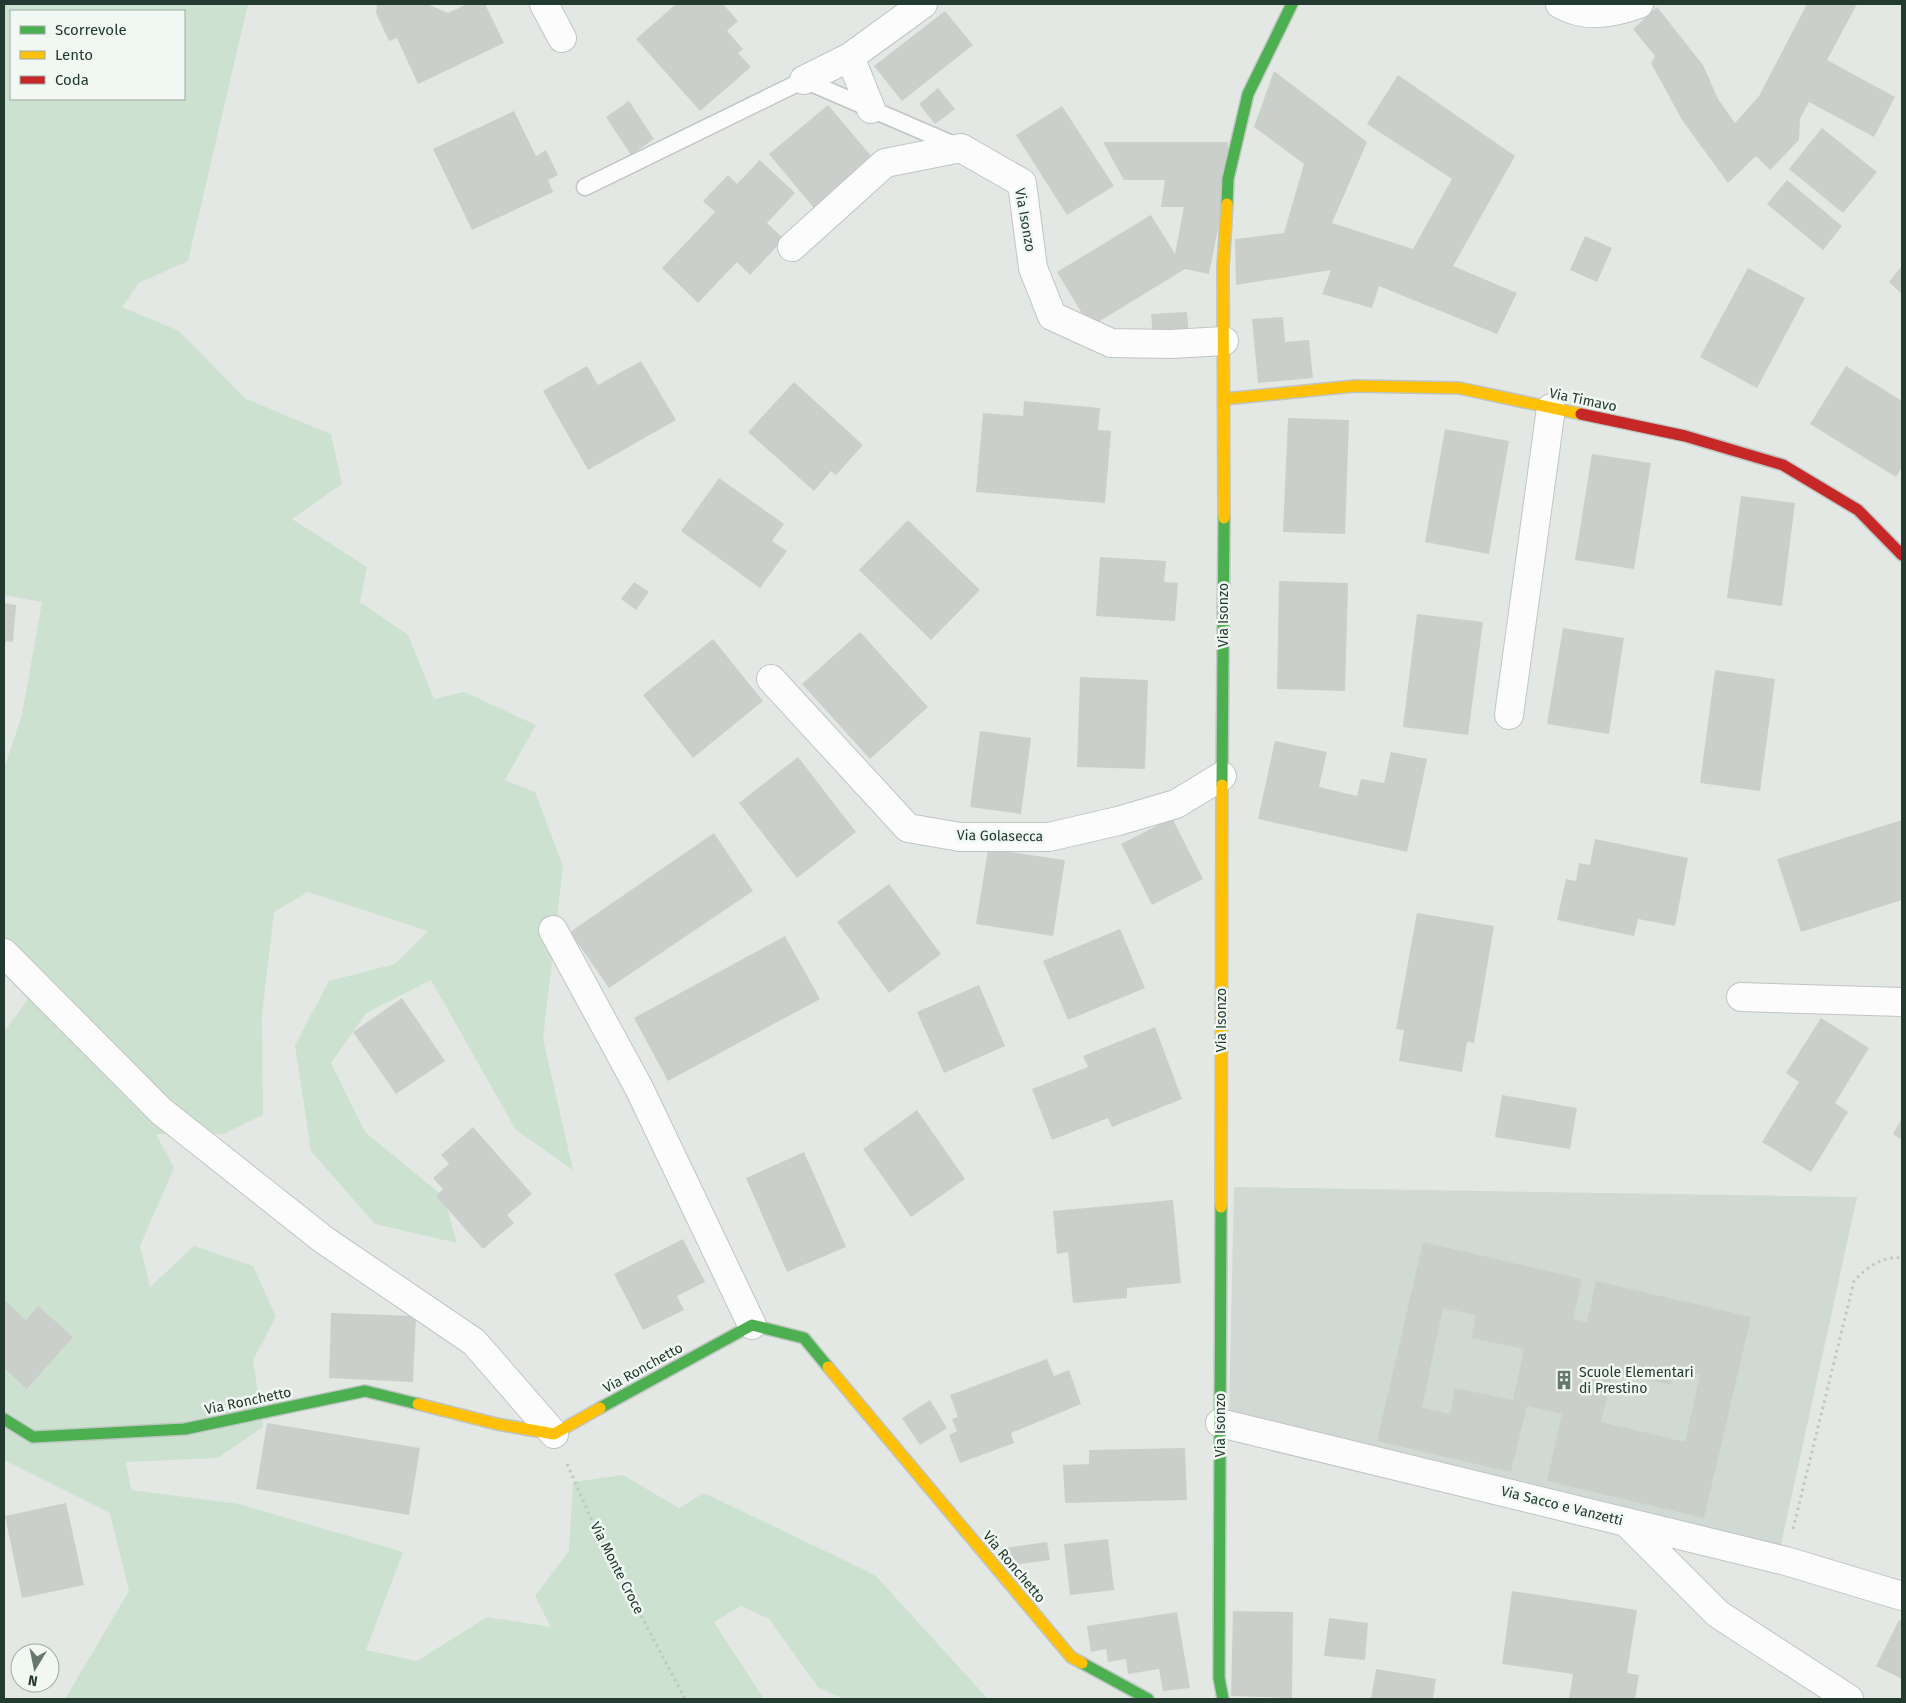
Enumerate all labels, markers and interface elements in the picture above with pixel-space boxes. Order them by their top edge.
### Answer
legend [10,10,185,100]
text: Scorrevole [55,21,127,39]
text: Lento [55,46,93,64]
text: Coda [55,71,89,89]
street label: Via Isonzo [1011,187,1039,253]
street label: Via Timavo [1548,385,1618,415]
street label: Via Isonzo [1215,583,1232,647]
street label: Via Golasecca [957,827,1043,845]
street label: Via Isonzo [1213,988,1230,1052]
street label: Via Ronchetto [600,1339,686,1397]
place label: Scuole Elementari di Prestino [1579,1364,1694,1397]
building icon: Scuole Elementari di Prestino [1553,1369,1575,1391]
street label: Via Ronchetto [203,1384,293,1418]
street label: Via Isonzo [1212,1393,1229,1457]
street label: Via Sacco e Vanzetti [1499,1483,1625,1529]
street label: Via Monte Croce [586,1519,648,1617]
street label: Via Ronchetto [979,1528,1049,1606]
north arrow [10,1643,60,1693]
text: N [27,1671,39,1689]

